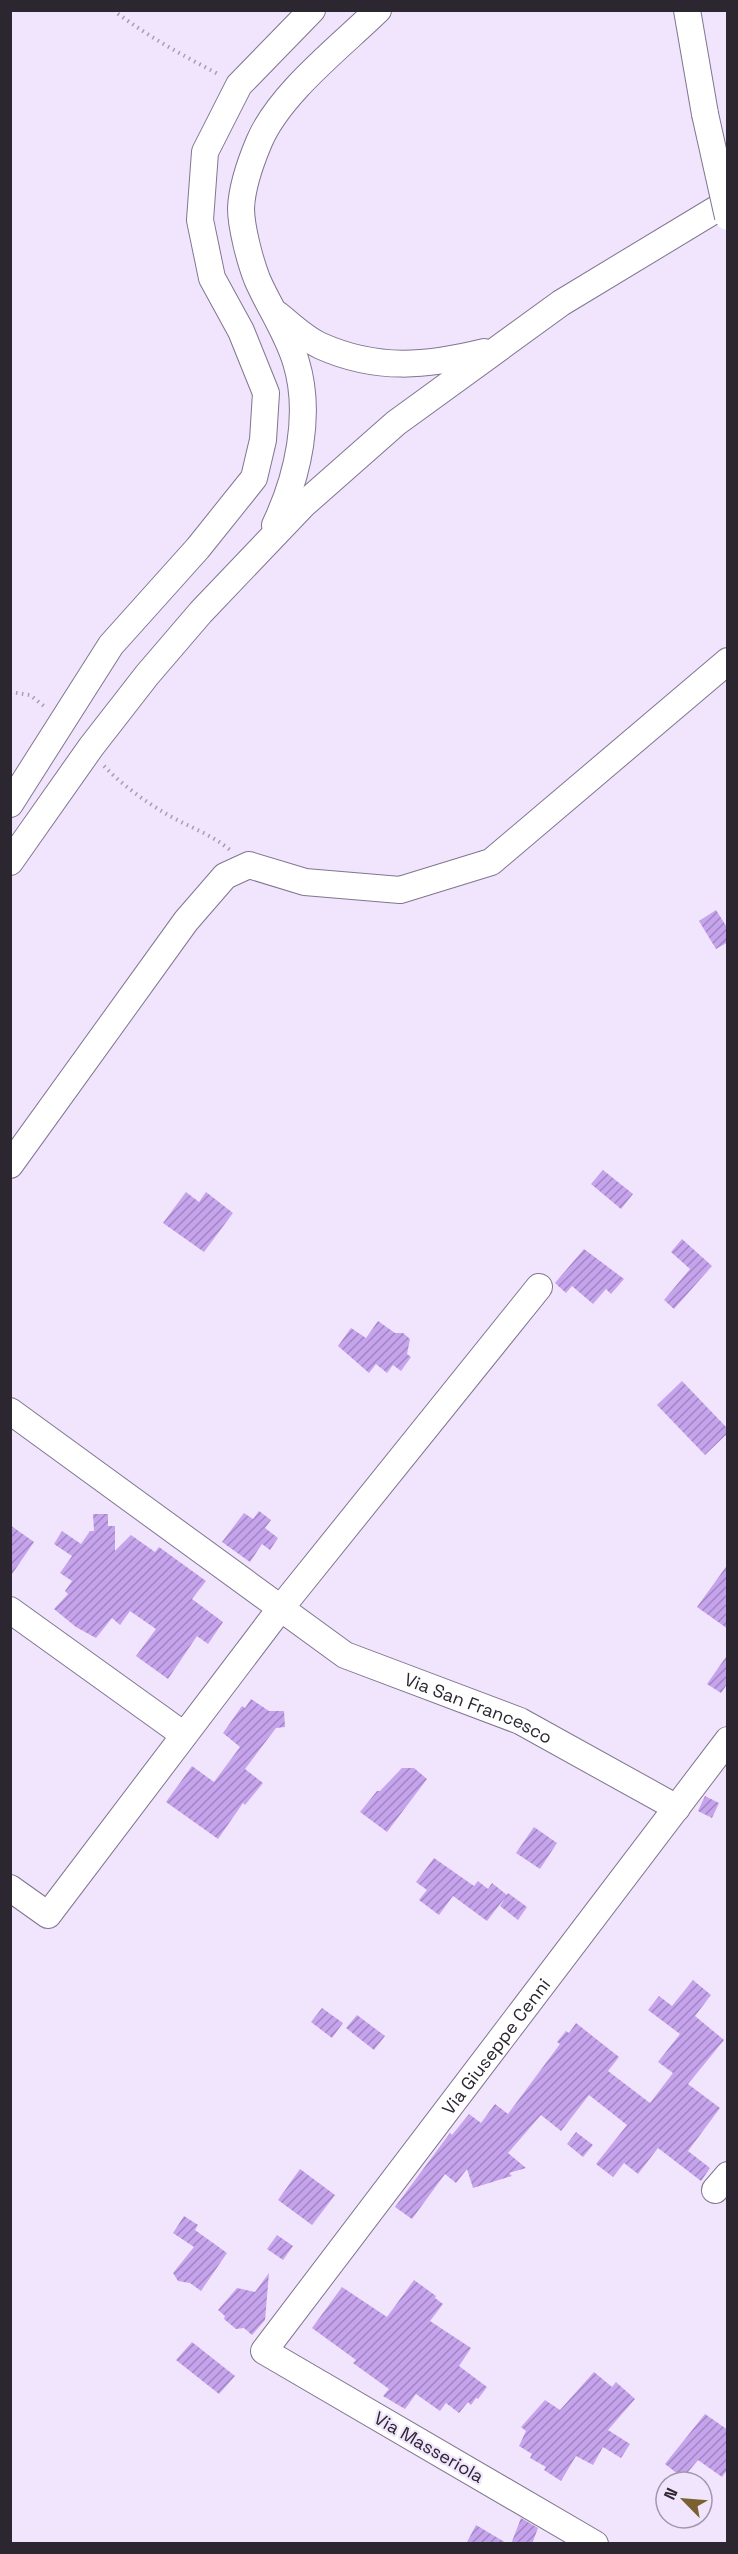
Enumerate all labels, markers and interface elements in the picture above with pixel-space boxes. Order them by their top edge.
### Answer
street label: Via San Francesco [401,1667,557,1748]
street label: Via Giuseppe Cenni [436,1973,555,2119]
street label: Via Masseriola [370,2406,488,2488]
north arrow [654,2470,714,2530]
text: N [659,2485,683,2503]

